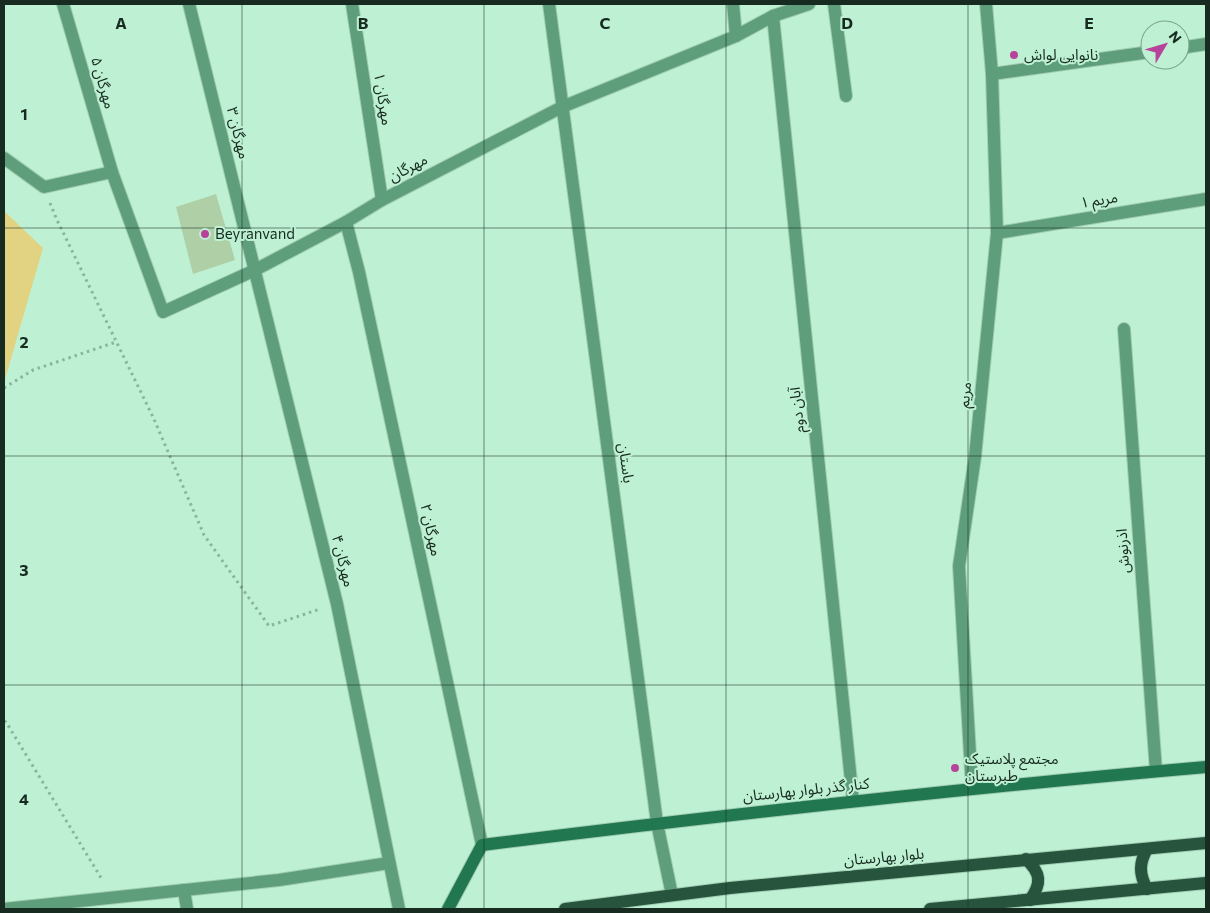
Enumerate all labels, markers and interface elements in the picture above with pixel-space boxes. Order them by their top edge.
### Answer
text: A [115,13,127,32]
text: B [358,13,369,32]
text: C [600,13,611,32]
text: D [841,13,853,32]
text: E [1084,13,1094,32]
north arrow [1140,20,1190,70]
text: N [1166,27,1186,46]
place label: نانوایی لواش [1024,45,1098,64]
marker: نانوایی لواش [1008,49,1020,61]
street label: مهرگان ۵ [87,55,120,111]
street label: مهرگان ۱ [370,71,397,127]
text: 1 [20,104,28,123]
street label: مهرگان ۳ [223,105,254,161]
street label: مهرگان [385,149,431,186]
street label: مریم ۱ [1079,187,1119,214]
place label: Beyranvand [215,224,295,242]
marker: Beyranvand [199,228,211,240]
text: 2 [19,332,29,351]
street label: مریم [954,381,977,409]
street label: آبان دوم [785,385,810,434]
street label: باستان [614,442,639,484]
street label: مهرگان ۲ [417,502,446,558]
street label: اذرنوش [1111,528,1134,574]
street label: مهرگان ۴ [328,533,359,589]
text: 3 [19,560,29,579]
place label: مجتمع پلاستیک طبرستان [965,749,1059,785]
marker: مجتمع پلاستیک طبرستان [949,762,961,774]
street label: کنار گذر بلوار بهارستان [742,773,871,806]
text: 4 [19,789,29,808]
street label: بلوار بهارستان [843,844,925,869]

